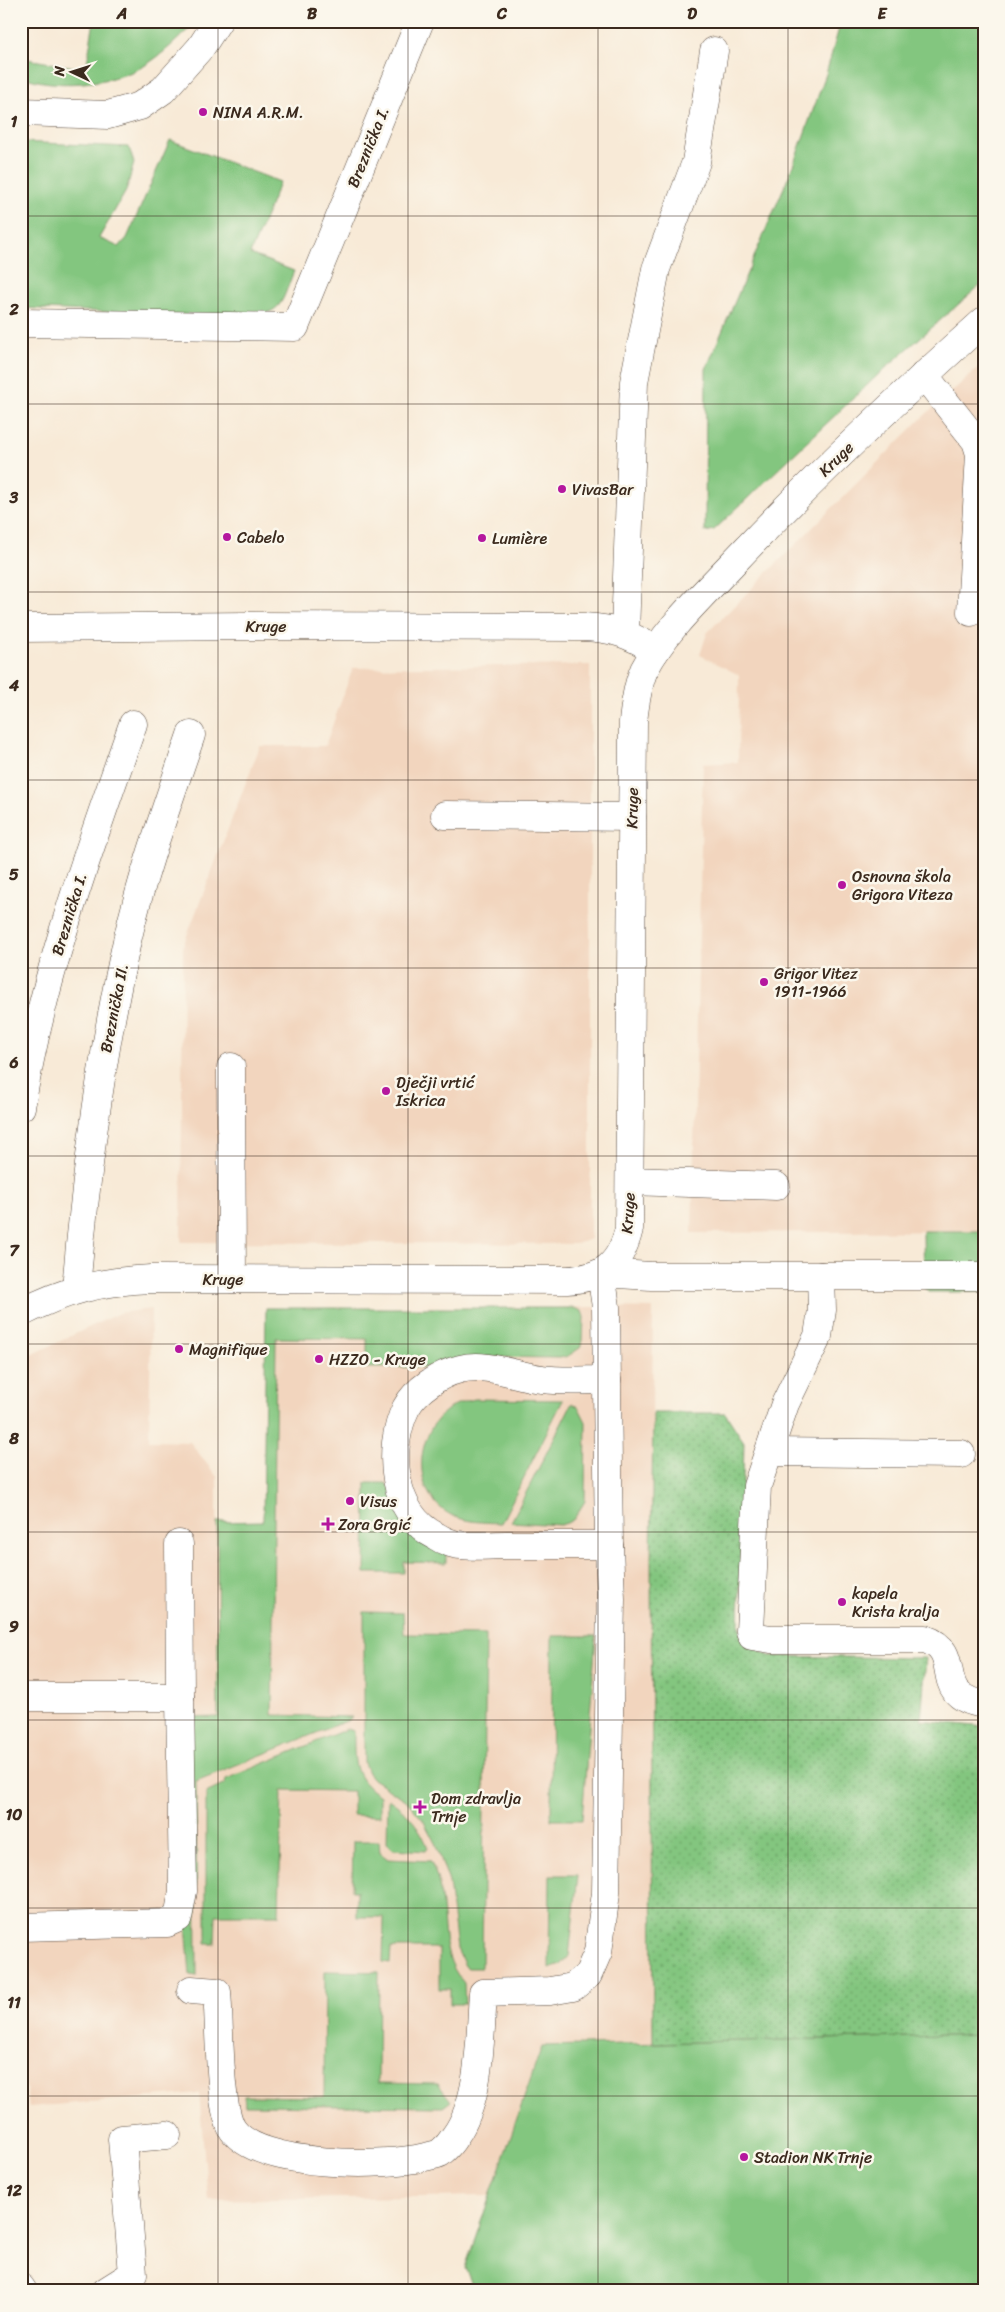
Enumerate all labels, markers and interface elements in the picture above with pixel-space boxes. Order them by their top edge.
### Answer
text: A [116,0,127,28]
text: B [307,0,318,28]
text: C [496,0,508,28]
text: D [687,0,697,28]
text: E [878,0,888,28]
north arrow [48,48,98,98]
text: N [47,65,72,78]
place label: NINA A.R.M. [213,98,304,127]
street label: Breznička I. [339,102,397,192]
marker: NINA A.R.M. [197,106,209,118]
text: 1 [11,107,18,136]
text: 2 [8,295,19,324]
street label: Kruge [811,434,861,484]
place label: VivasBar [572,475,635,504]
text: 3 [9,483,19,512]
marker: VivasBar [556,483,568,495]
place label: Cabelo [237,523,285,552]
place label: Lumière [492,524,547,553]
marker: Cabelo [221,531,233,543]
marker: Lumière [476,532,488,544]
street label: Kruge [245,612,287,641]
text: 4 [8,671,19,700]
street label: Kruge [617,787,647,829]
text: 5 [9,860,19,889]
place label: Osnovna škola Grigora Viteza [852,862,953,909]
street label: Breznička I. [43,869,95,959]
marker: Osnovna škola Grigora Viteza [836,879,848,891]
place label: Grigor Vitez 1911-1966 [774,959,858,1006]
street label: Breznička II. [91,961,137,1055]
marker: Grigor Vitez 1911-1966 [758,976,770,988]
text: 6 [8,1048,19,1077]
place label: Dječji vrtić Iskrica [395,1068,476,1115]
marker: Dječji vrtić Iskrica [380,1085,392,1097]
street label: Kruge [612,1191,644,1235]
text: 7 [9,1236,20,1265]
street label: Kruge [202,1265,244,1294]
place label: Magnifique [189,1335,268,1364]
marker: Magnifique [173,1343,185,1355]
place label: HZZO - Kruge [329,1345,426,1374]
marker: HZZO - Kruge [313,1353,325,1365]
text: 8 [8,1424,19,1453]
place label: Visus [360,1487,398,1516]
marker: Visus [344,1495,356,1507]
place label: Zora Grgić [338,1510,413,1539]
marker: Zora Grgić [322,1518,334,1530]
place label: kapela Krista kralja [852,1579,940,1626]
marker: kapela Krista kralja [836,1596,848,1608]
text: 9 [9,1612,19,1641]
place label: Dom zdravlja Trnje [431,1784,521,1831]
text: 10 [6,1800,22,1829]
marker: Dom zdravlja Trnje [413,1800,427,1814]
text: 11 [7,1988,21,2017]
place label: Stadion NK Trnje [754,2143,872,2172]
marker: Stadion NK Trnje [738,2151,750,2163]
text: 12 [6,2176,23,2205]

